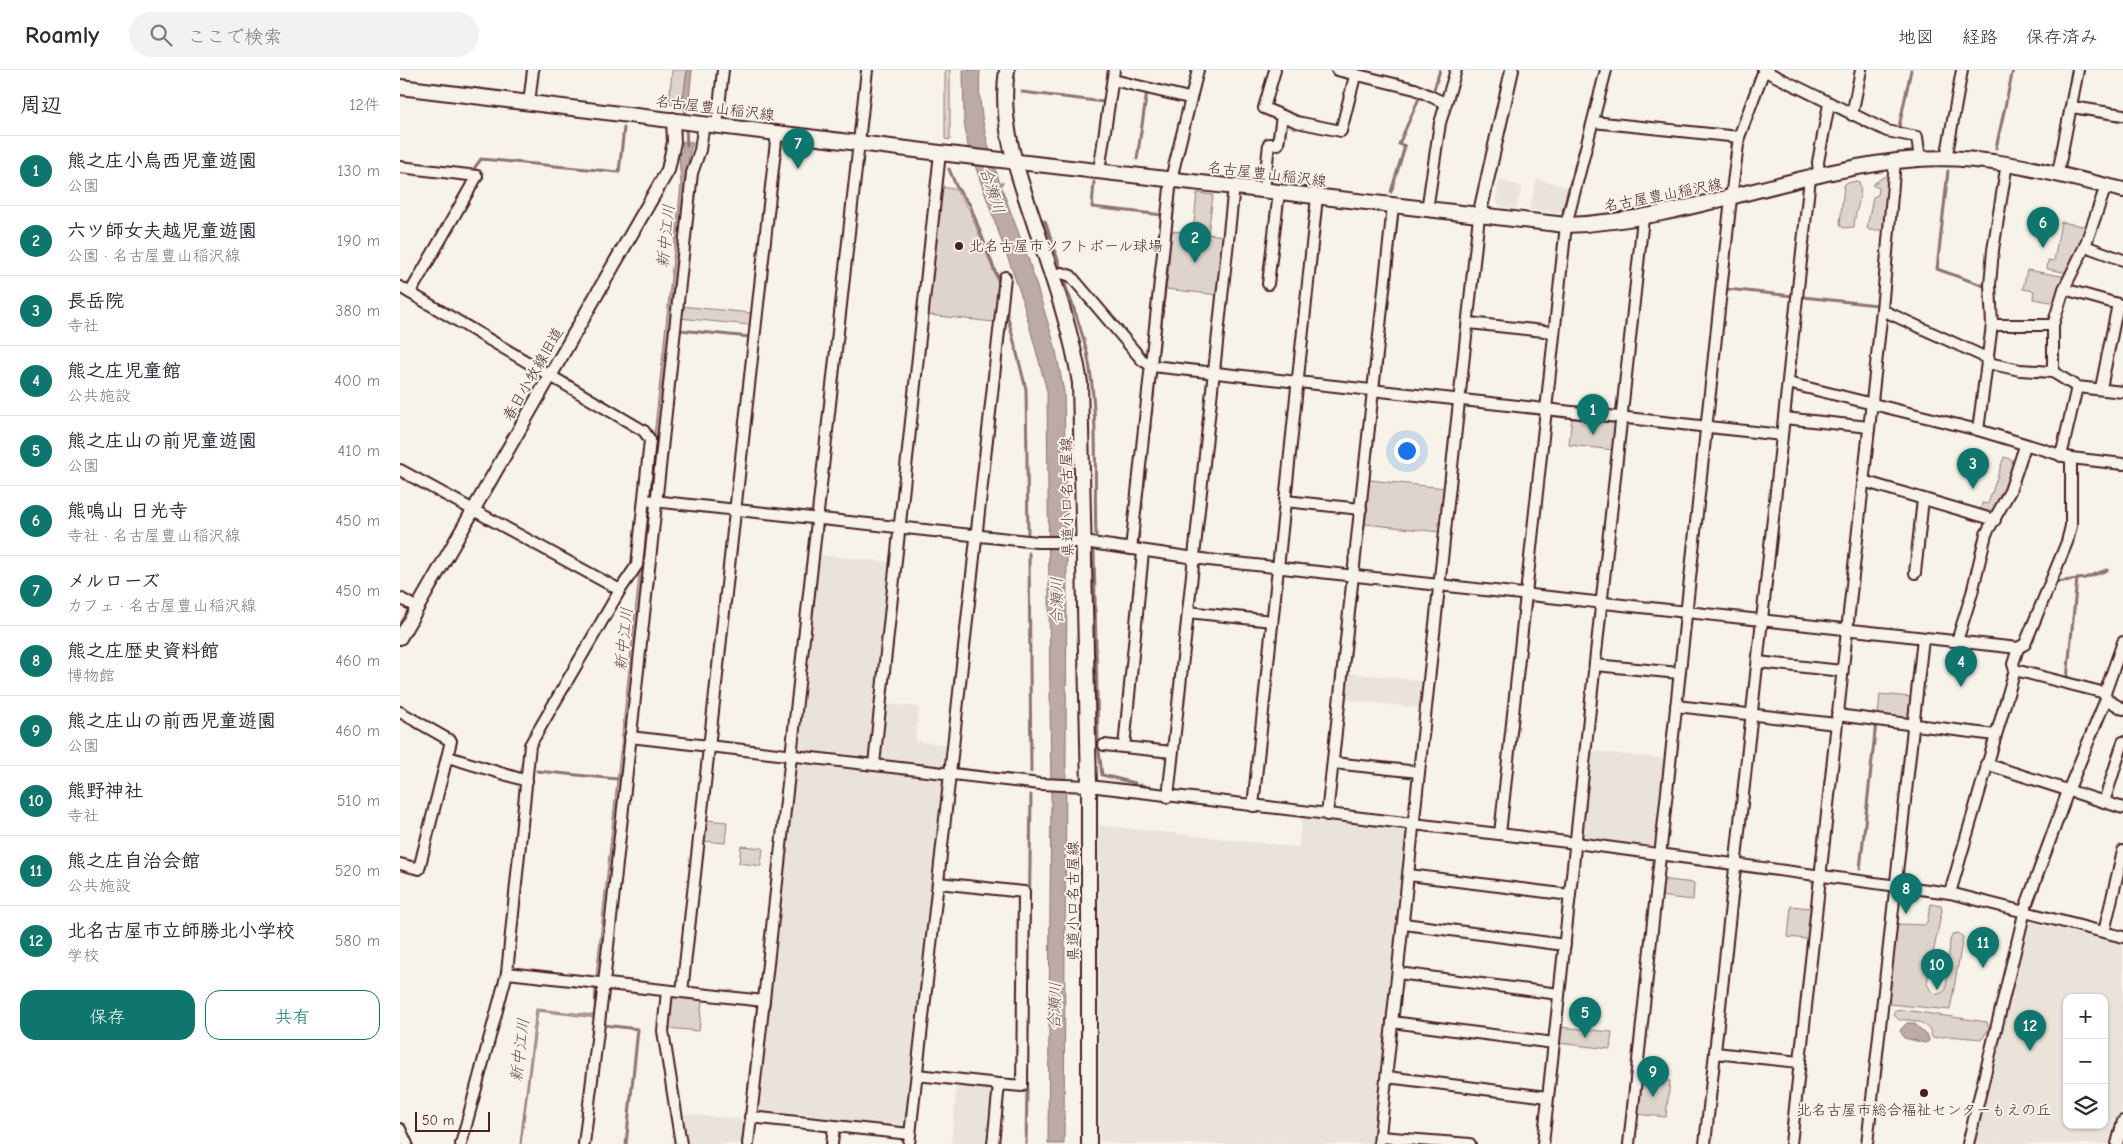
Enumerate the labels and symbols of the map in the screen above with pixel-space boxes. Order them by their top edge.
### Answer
street label: 名古屋豊山稲沢線 [654,92,776,124]
pin: 7 [782,128,814,169]
street label: 名古屋豊山稲沢線 [1206,158,1328,190]
water label: 合瀬川 [976,165,1008,216]
street label: 名古屋豊山稲沢線 [1602,175,1724,215]
water label: 新中江川 [654,203,678,269]
pin: 6 [2027,207,2059,248]
pin: 2 [1179,222,1211,263]
place label: 北名古屋市ソフトボール球場 [969,237,1163,255]
marker: 北名古屋市ソフトボール球場 [953,240,965,252]
street label: 春日小牧線旧道 [499,324,567,424]
pin: 1 [1577,394,1609,435]
street label: 県道小口名古屋線 [1057,437,1077,557]
your location [1394,438,1420,464]
pin: 3 [1957,448,1989,489]
water label: 合瀬川 [1048,577,1066,625]
water label: 新中江川 [612,606,636,672]
pin: 4 [1945,646,1977,687]
street label: 県道小口名古屋線 [1064,841,1082,961]
pin: 8 [1890,873,1922,914]
pin: 11 [1967,927,1999,968]
pin: 10 [1921,949,1953,990]
water label: 合瀬川 [1046,982,1064,1030]
pin: 5 [1569,997,1601,1038]
pin: 12 [2014,1010,2046,1051]
water label: 新中江川 [507,1017,533,1083]
pin: 9 [1637,1056,1669,1097]
marker: 北名古屋市総合福祉センターもえの丘 [1918,1087,1930,1099]
place label: 北名古屋市総合福祉センターもえの丘 [1797,1101,2051,1119]
scale bar [415,1109,490,1132]

